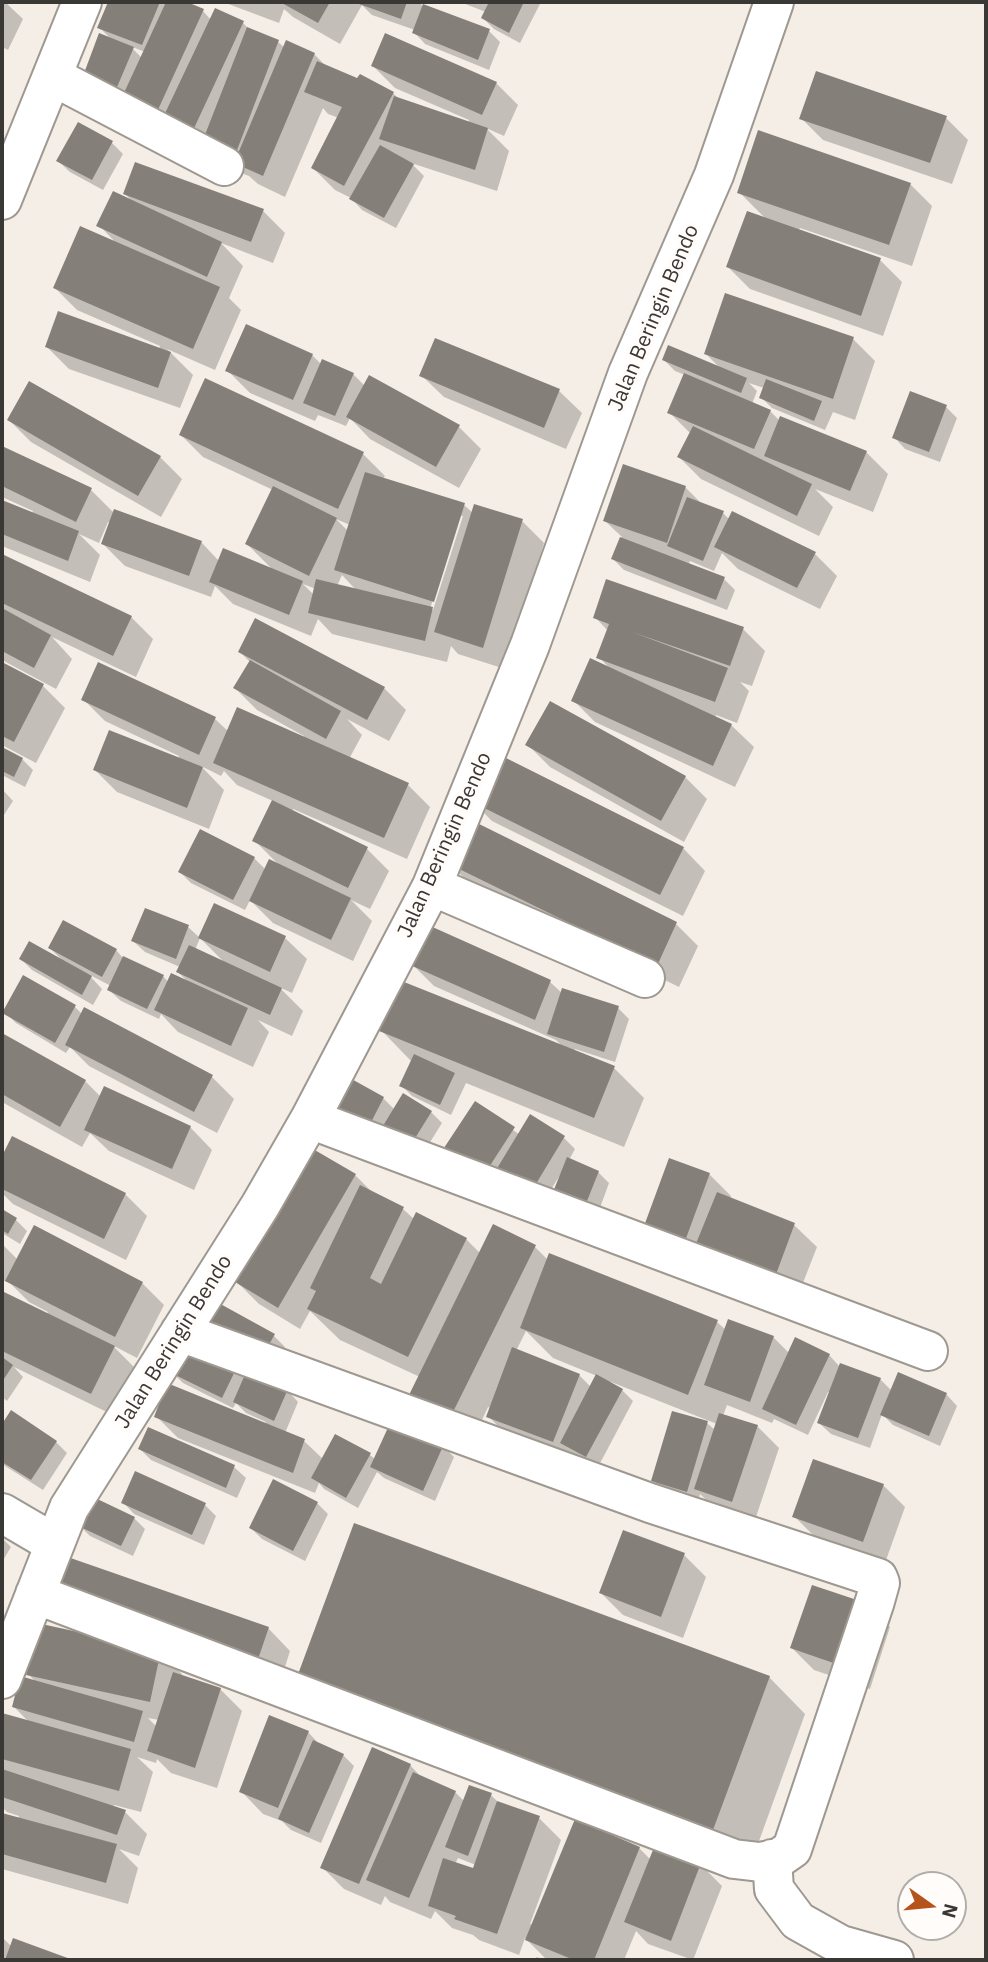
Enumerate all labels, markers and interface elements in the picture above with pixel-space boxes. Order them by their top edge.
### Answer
street label: Jalan Beringin Bendo [603,221,705,415]
street label: Jalan Beringin Bendo [393,748,497,942]
street label: Jalan Beringin Bendo [110,1250,238,1434]
north arrow [897,1871,967,1941]
text: N [937,1901,964,1921]

